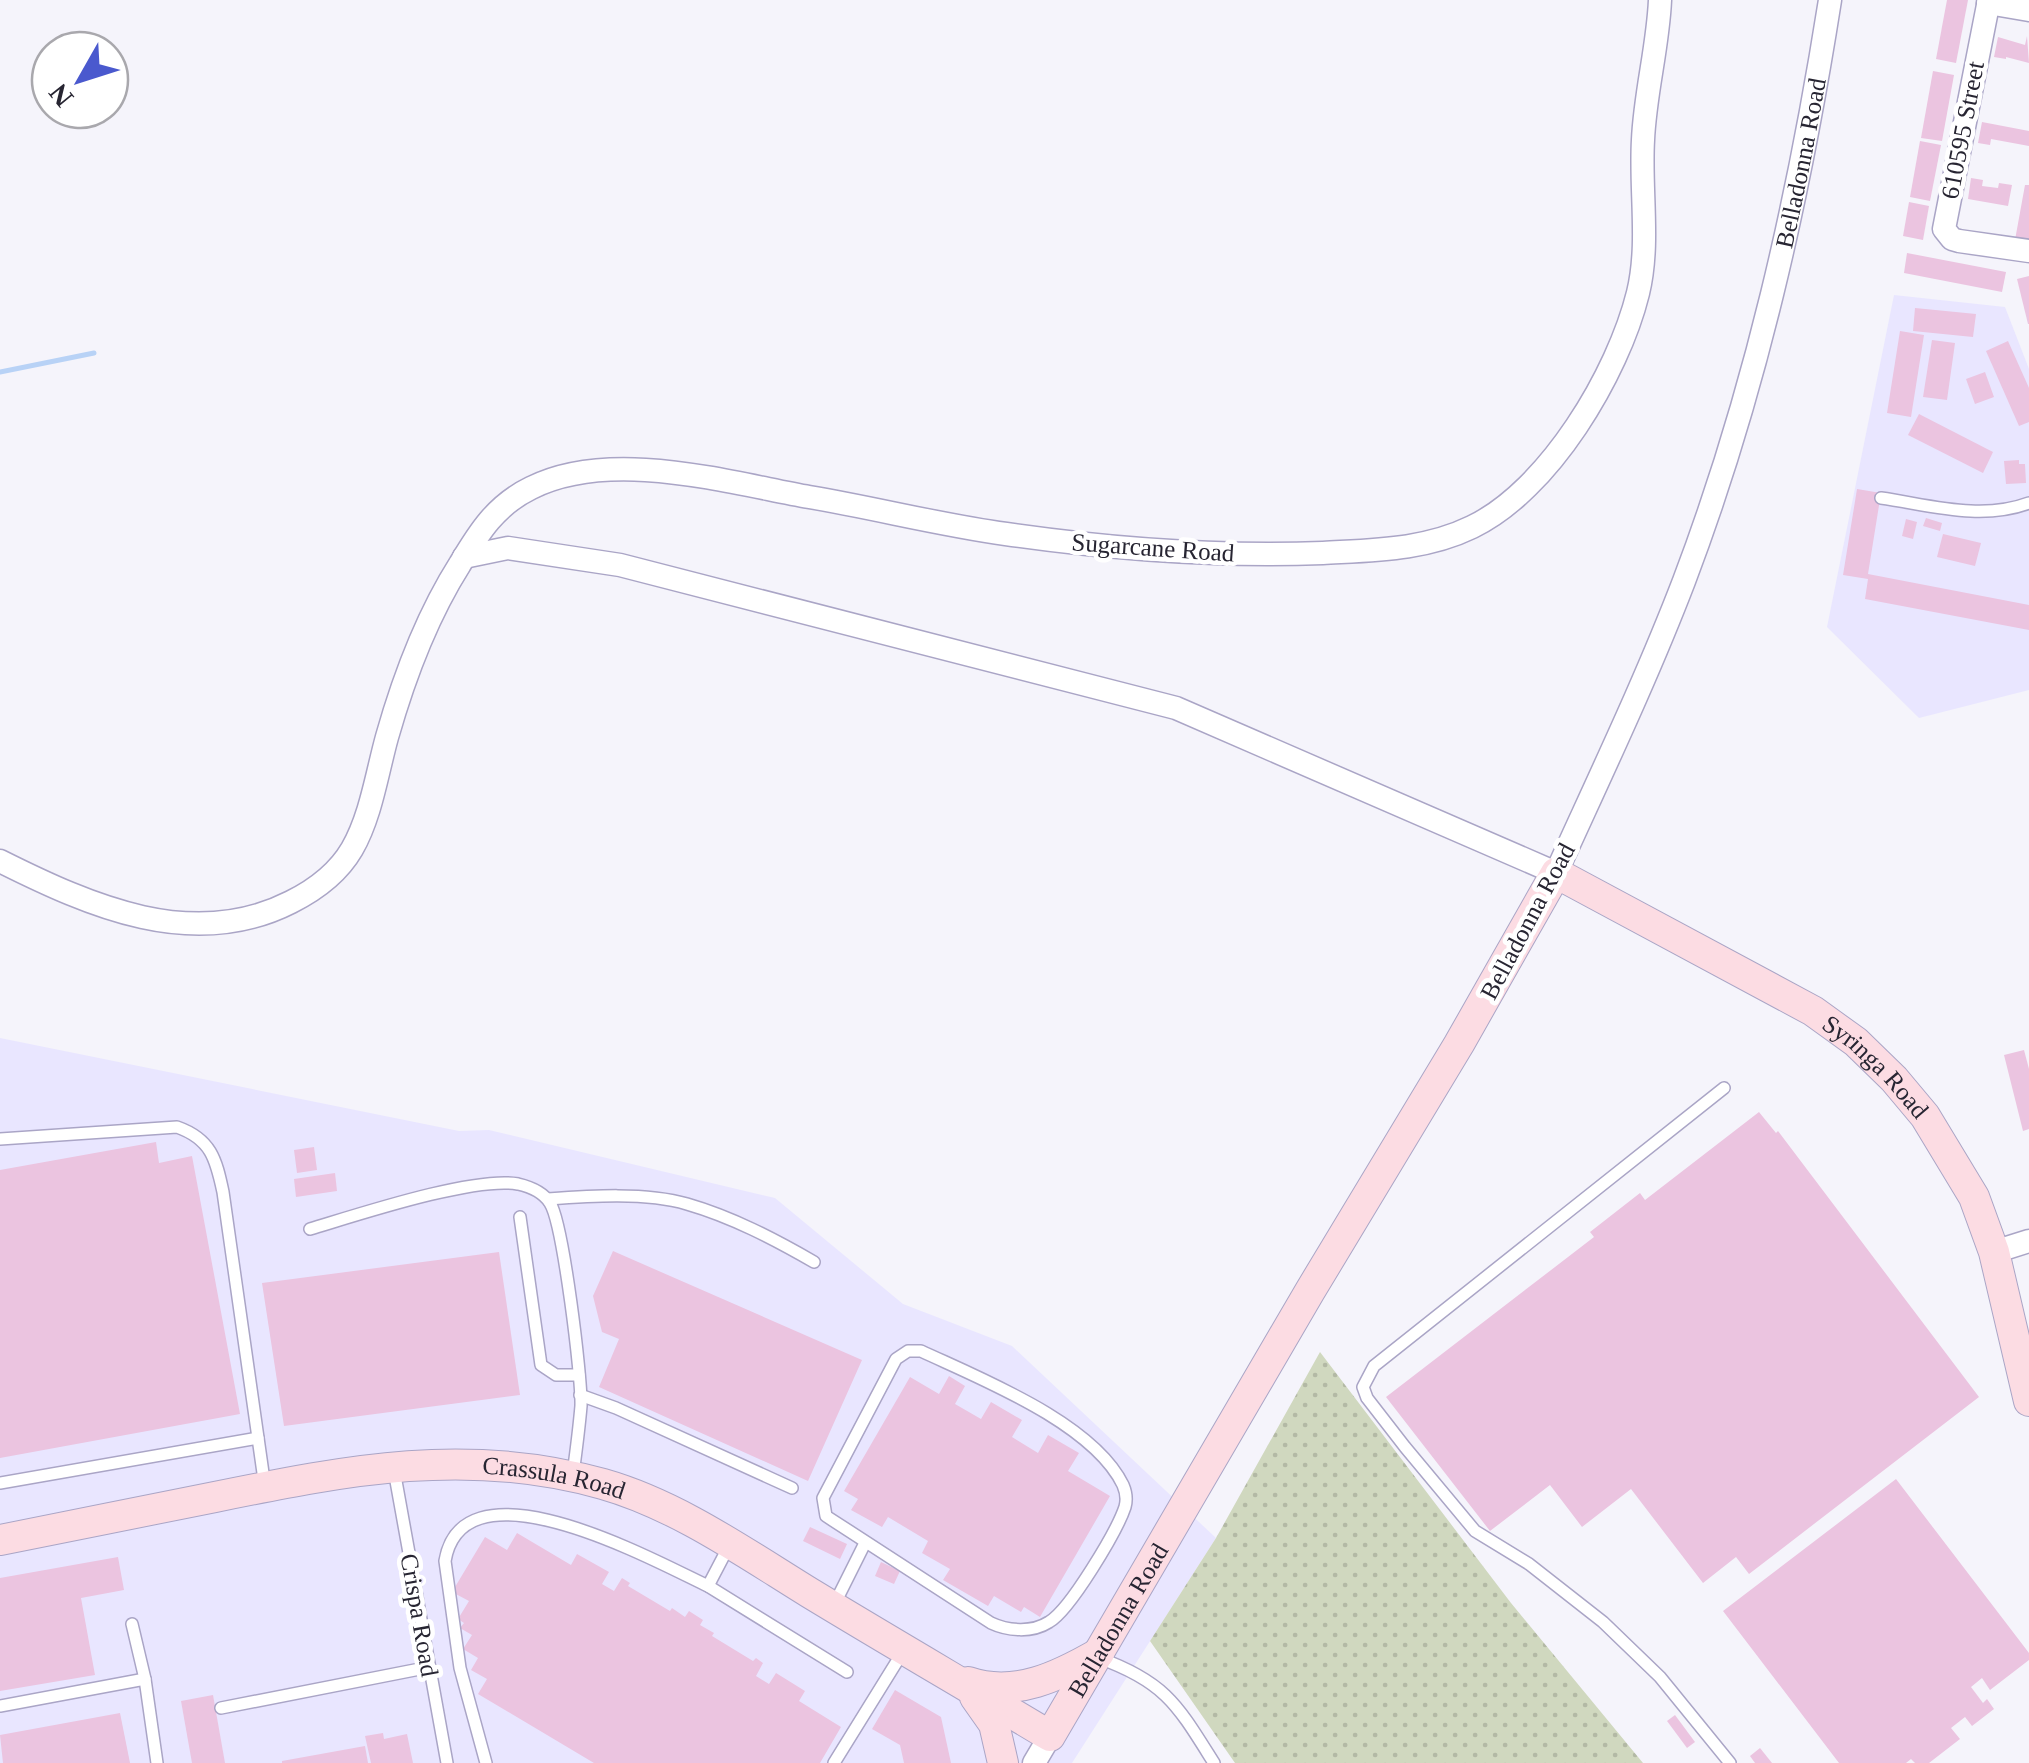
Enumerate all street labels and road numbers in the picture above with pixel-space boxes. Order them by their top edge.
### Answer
street label: 610595 Street [1936,59,1989,201]
street label: Belladonna Road [1770,75,1831,251]
street label: Sugarcane Road [1071,528,1236,567]
street label: Belladonna Road [1475,838,1580,1004]
street label: Syringa Road [1818,1010,1934,1124]
street label: Crassula Road [482,1452,629,1504]
street label: Belladonna Road [1063,1538,1174,1702]
street label: Crispa Road [395,1552,444,1679]

